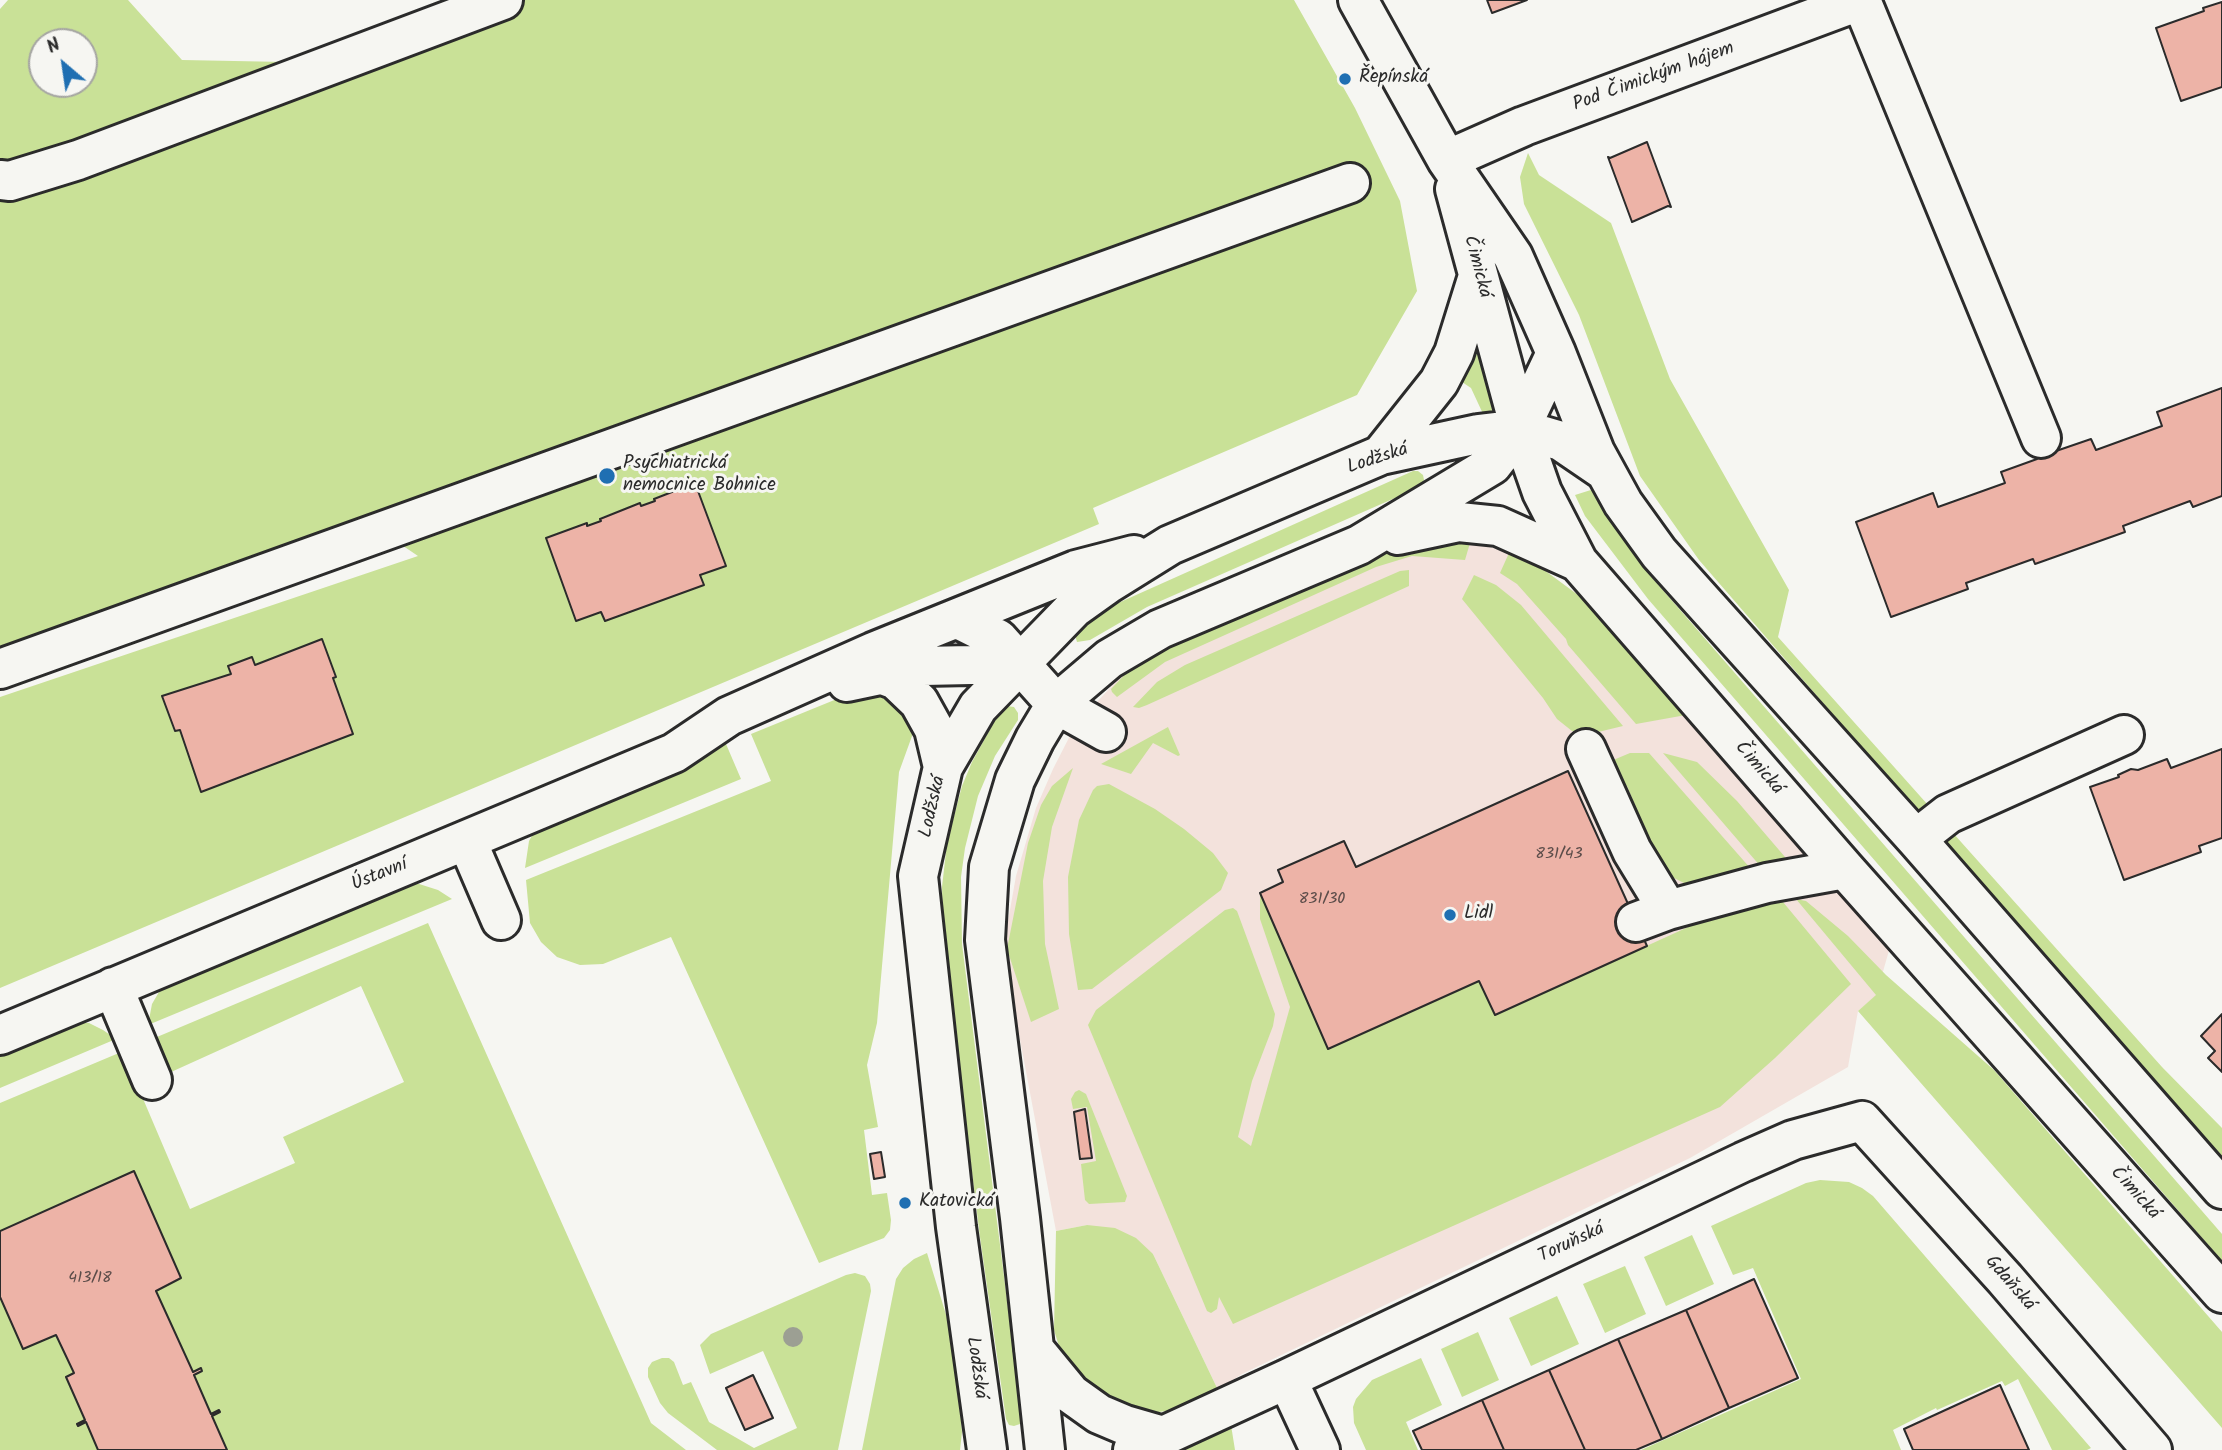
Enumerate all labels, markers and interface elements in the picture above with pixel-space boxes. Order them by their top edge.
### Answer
north arrow [28,28,98,98]
text: N [41,30,66,62]
street label: Pod Čimickým hájem [1570,38,1738,118]
place label: Řepínská [1359,68,1428,90]
marker: Řepínská [1337,71,1353,87]
street label: Čimická [1457,233,1495,301]
street label: Lodžská [1345,439,1411,481]
place label: Psychiatrická nemocnice Bohnice [623,454,776,498]
marker: Psychiatrická nemocnice Bohnice [597,466,617,486]
street label: Čimická [1729,738,1787,800]
street label: Lodžská [916,774,952,840]
house number: 831/43 [1535,845,1583,865]
street label: Ústavní [349,855,411,897]
house number: 831/30 [1299,890,1345,910]
place label: Lidl [1464,904,1493,926]
marker: Lidl [1442,907,1458,923]
street label: Čimická [2104,1163,2164,1225]
place label: Katovická [919,1192,994,1214]
marker: Katovická [897,1195,913,1211]
street label: Toruňská [1535,1219,1609,1269]
street label: Gdaňská [1979,1252,2039,1316]
house number: 413/18 [68,1269,112,1289]
street label: Lodžská [959,1335,991,1401]

